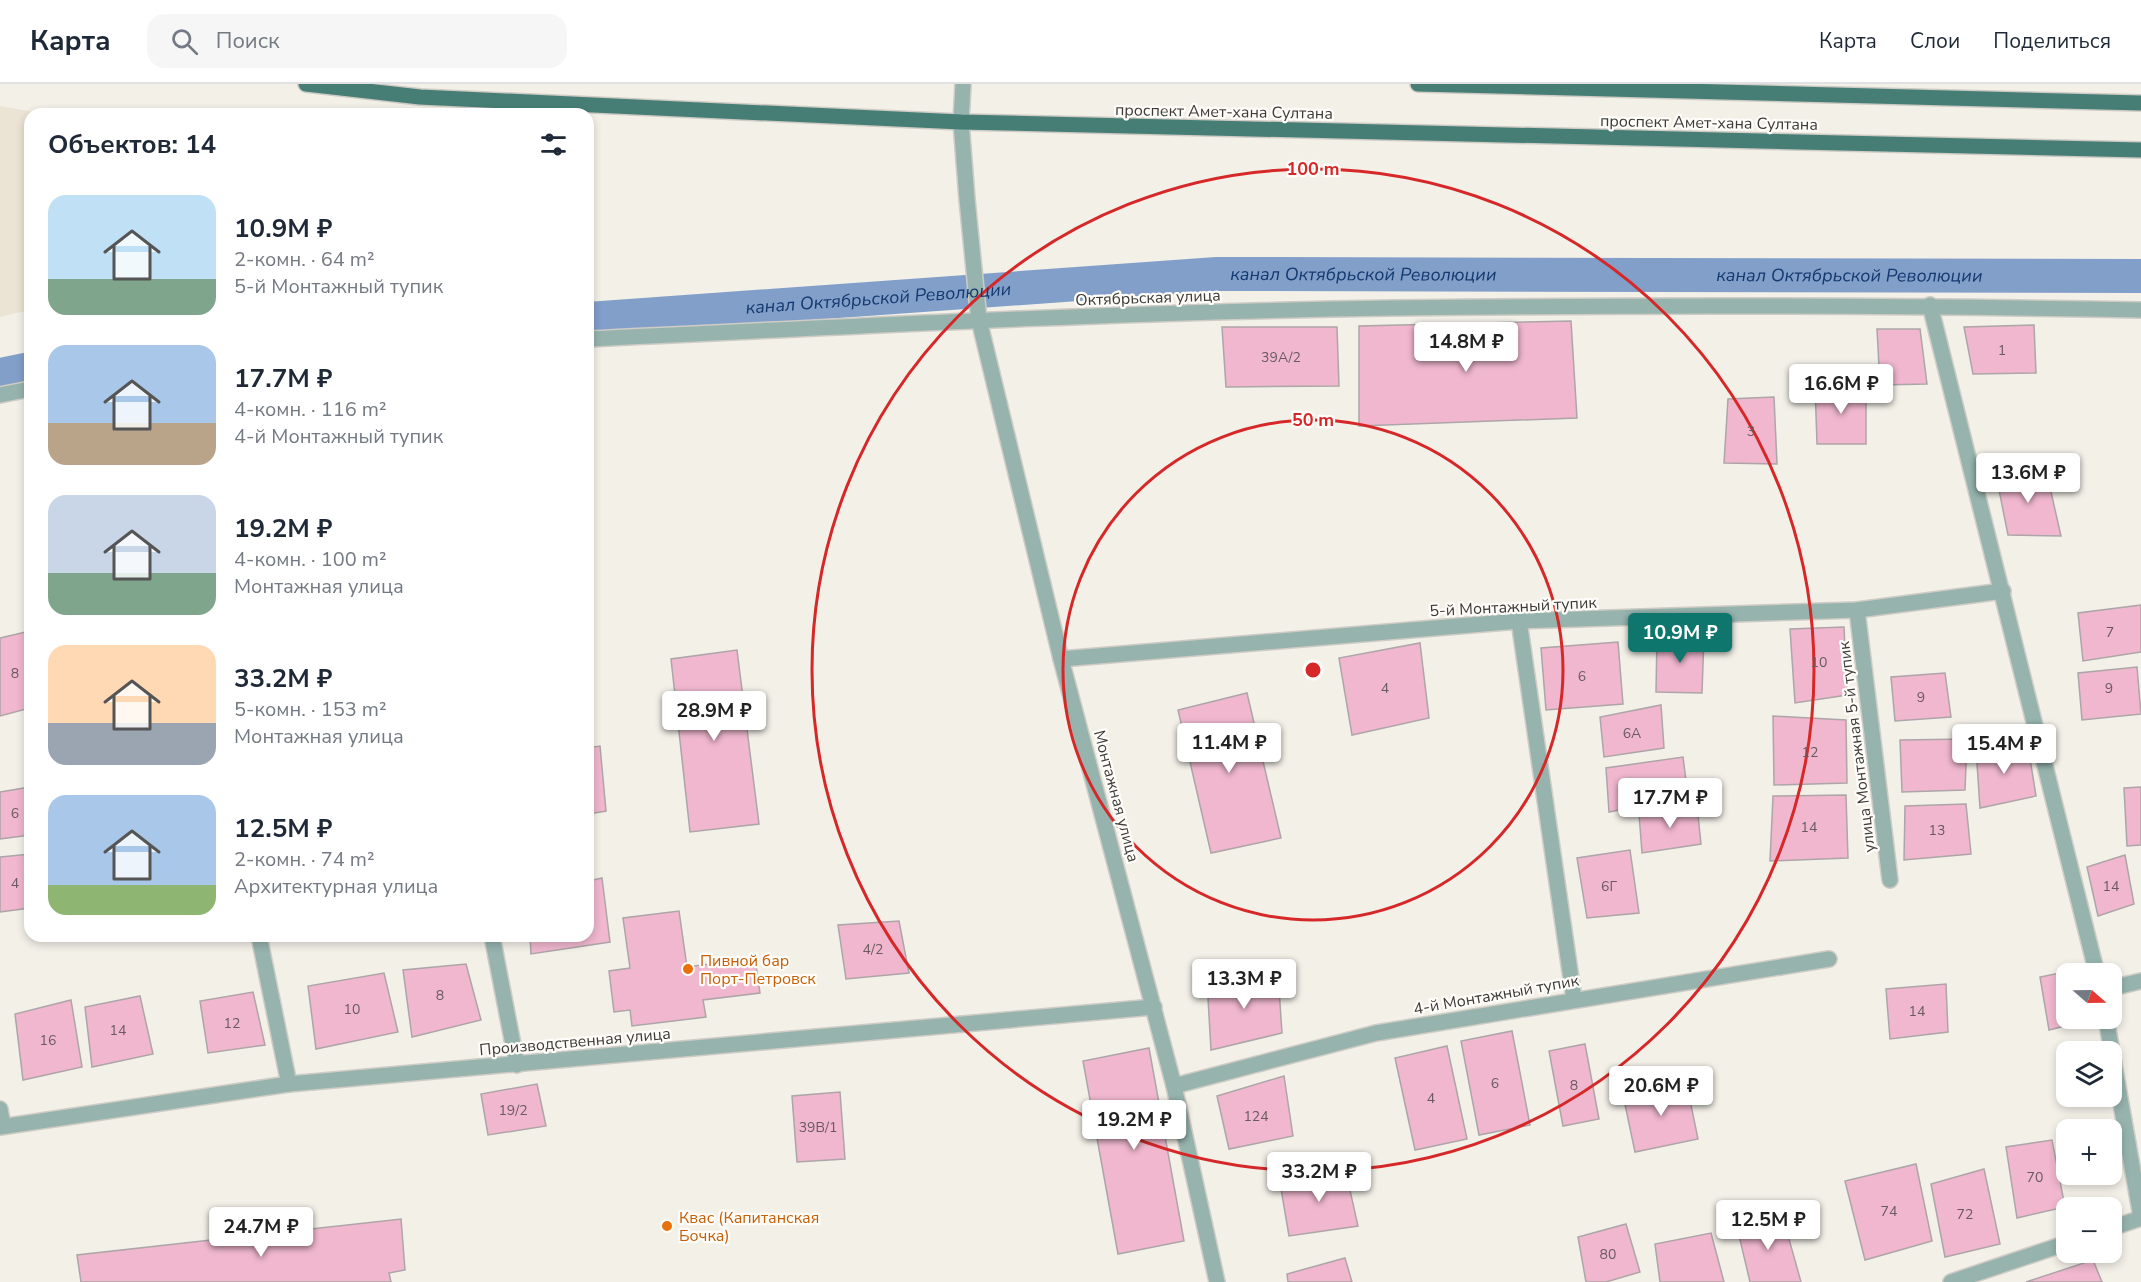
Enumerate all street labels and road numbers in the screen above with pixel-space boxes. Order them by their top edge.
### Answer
street label: проспект Амет-хана Султана [1115,99,1333,125]
street label: проспект Амет-хана Султана [1600,110,1818,136]
street label: Октябрьская улица [1075,284,1221,312]
street label: 5-й Монтажный тупик [1429,592,1598,622]
street label: улица Монтажная 5-й тупик [1833,640,1881,854]
street label: Монтажная улица [1088,728,1144,865]
street label: 4-й Монтажный тупик [1412,970,1581,1020]
street label: Производственная улица [478,1023,672,1061]

